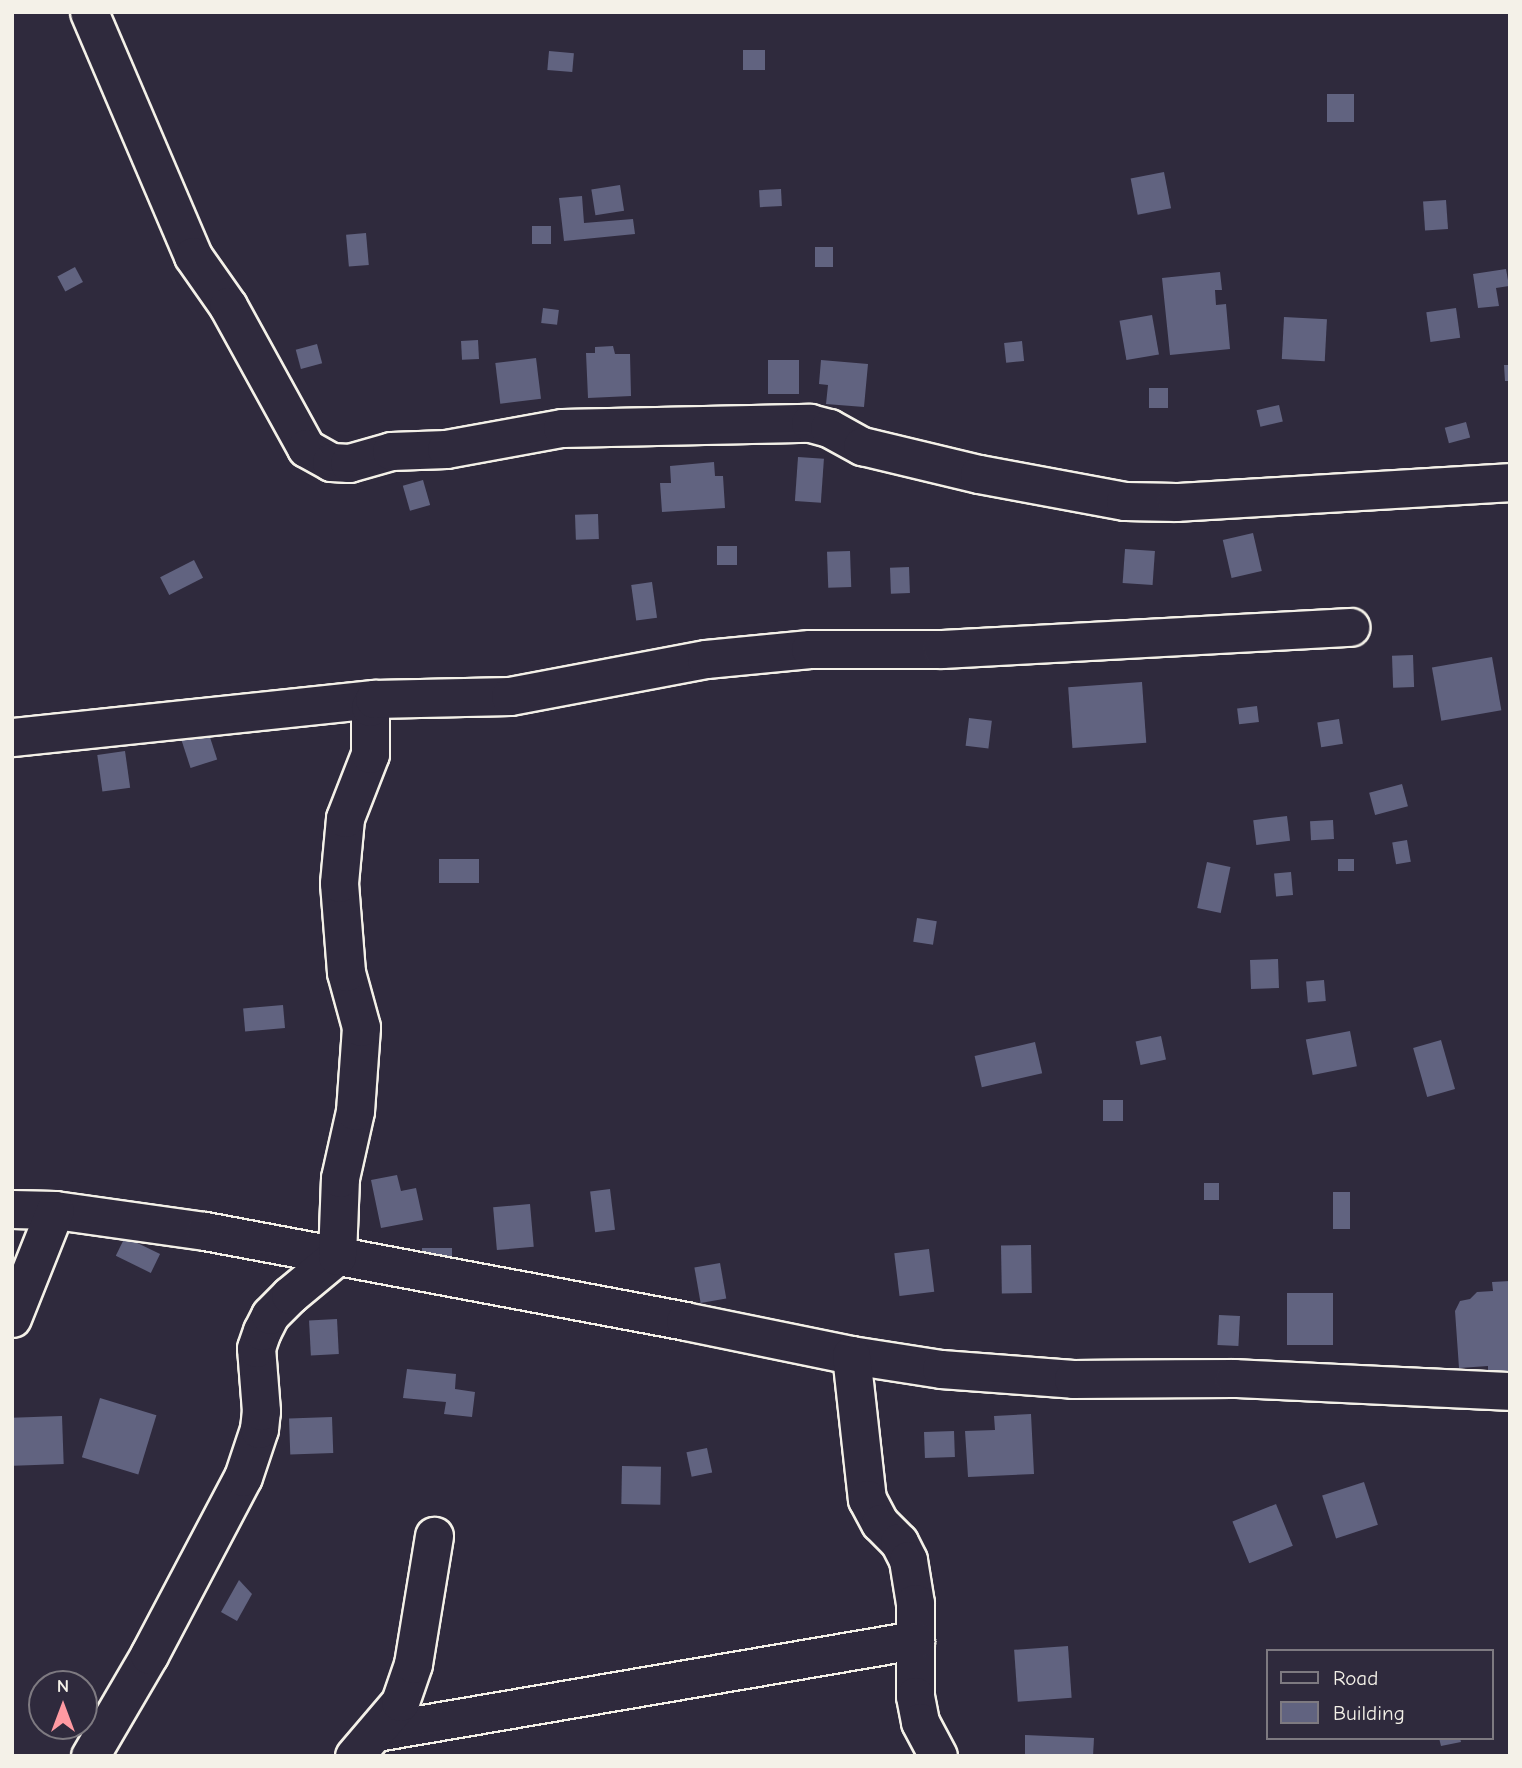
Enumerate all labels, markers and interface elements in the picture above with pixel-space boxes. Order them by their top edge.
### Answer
legend [1266,1649,1494,1740]
text: Road [1333,1666,1378,1690]
north arrow [28,1670,98,1740]
text: N [57,1675,69,1697]
text: Building [1333,1701,1405,1725]

